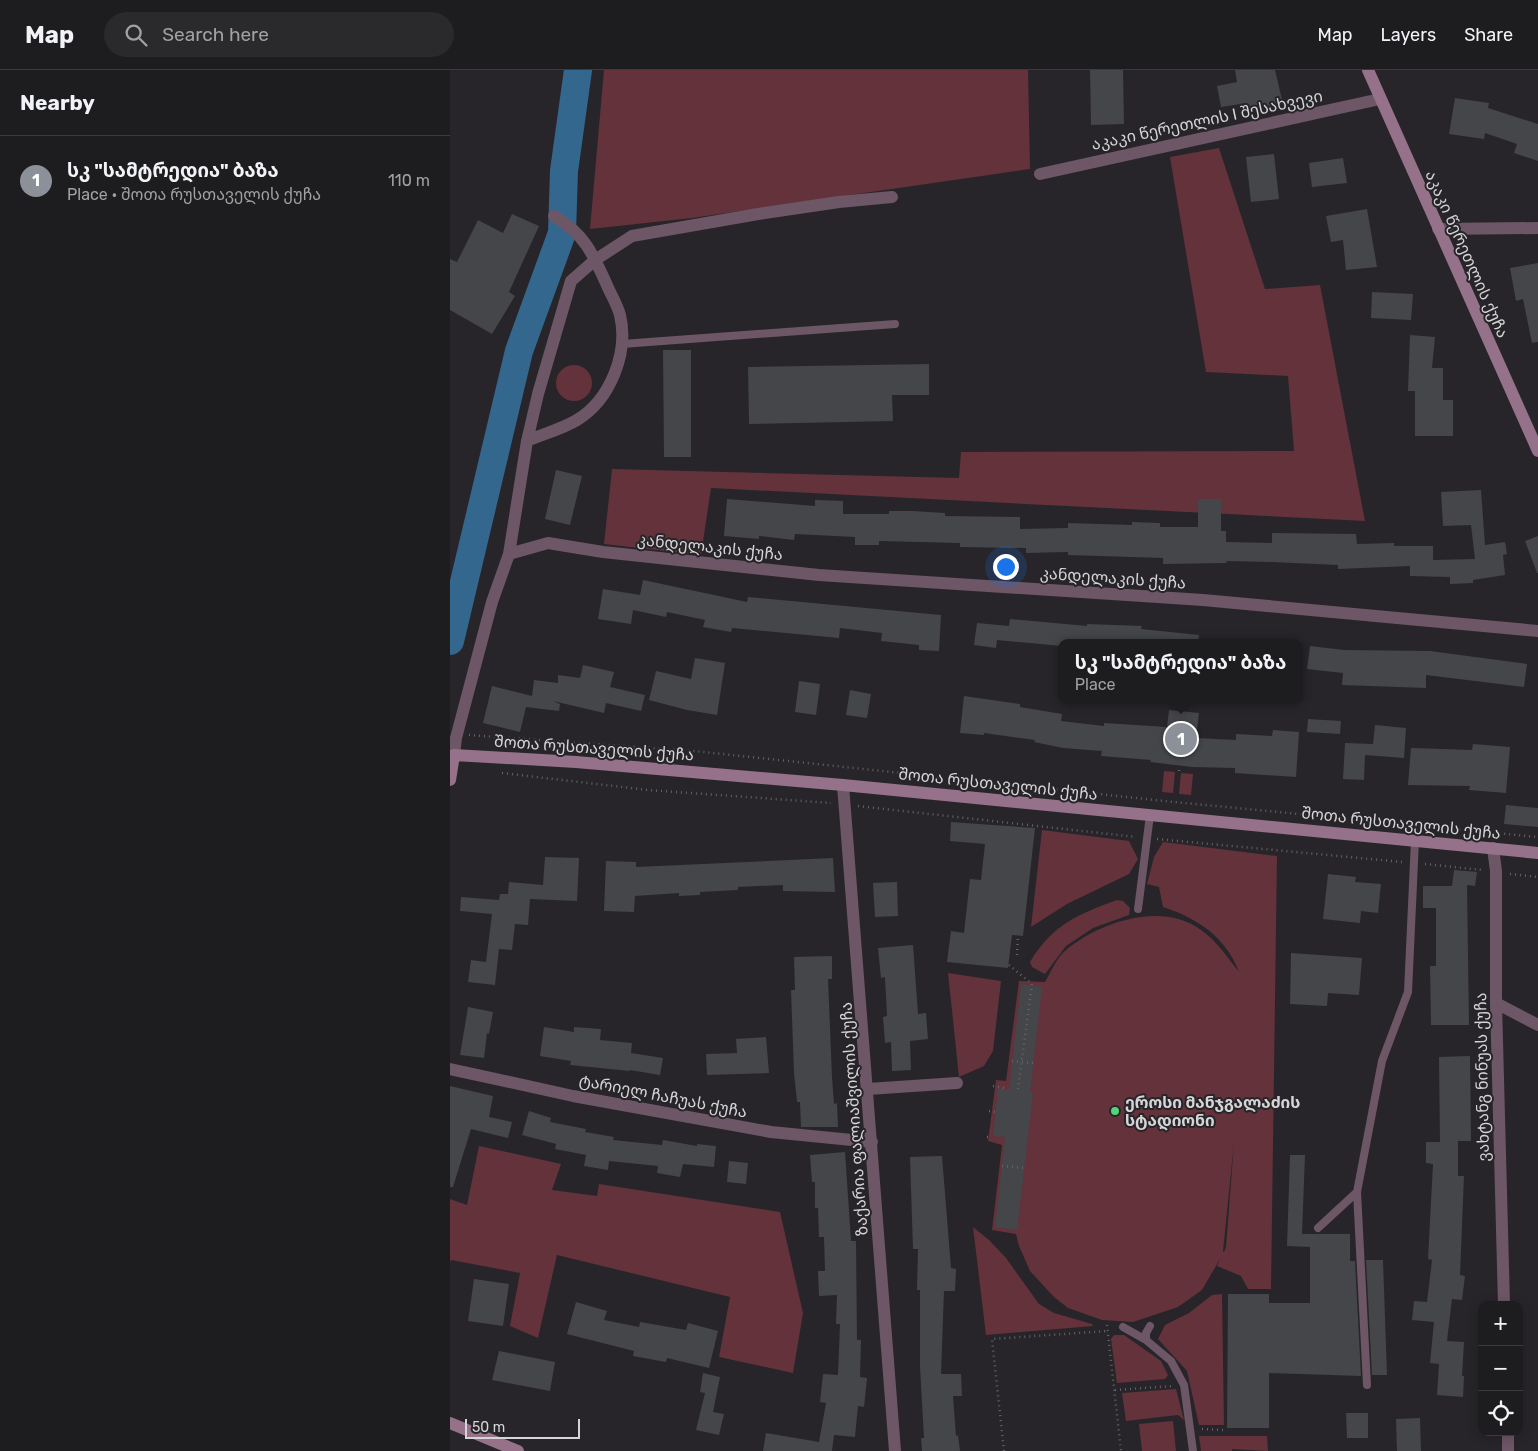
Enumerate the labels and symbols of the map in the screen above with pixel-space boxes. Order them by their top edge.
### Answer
street label: აკაკი წერეთლის I შესახვევი [1090,86,1325,155]
street label: აკაკი წერეთლის ქუჩა [1421,167,1513,341]
street label: კანდელაკის ქუჩა [636,530,784,565]
your location [993,554,1019,580]
street label: კანდელაკის ქუჩა [1039,563,1187,594]
pin: 1 [1165,720,1197,758]
street label: შოთა რუსთაველის ქუჩა [493,732,694,765]
street label: შოთა რუსთაველის ქუჩა [897,764,1098,805]
street label: შოთა რუსთაველის ქუჩა [1300,803,1501,844]
street label: ვახტანგ ნინუას ქუჩა [1471,992,1493,1162]
street label: ზაქარია ფალიაშვილის ქუჩა [836,1001,873,1236]
street label: ტარიელ ჩაჩუას ქუჩა [577,1070,749,1123]
place label: ეროსი მანჯგალაძის სტადიონი [1125,1093,1300,1131]
marker: ეროსი მანჯგალაძის სტადიონი [1109,1105,1121,1117]
scale bar [465,1416,580,1439]

